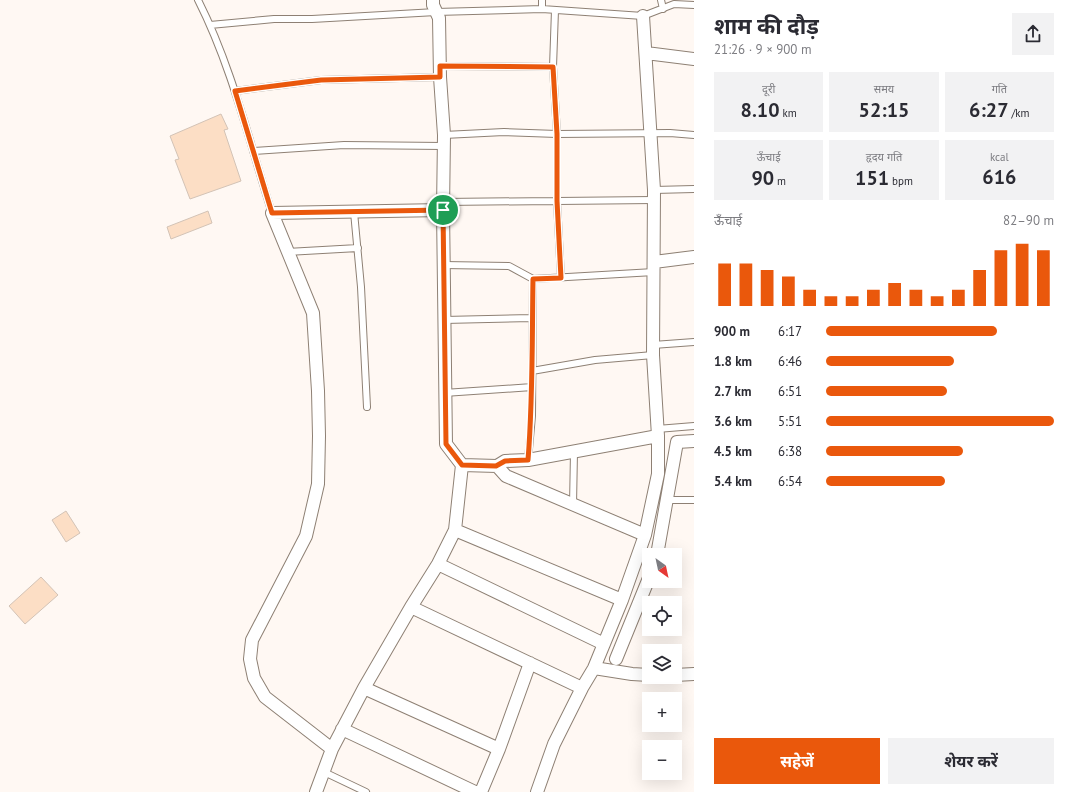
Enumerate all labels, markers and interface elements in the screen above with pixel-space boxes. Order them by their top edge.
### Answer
text: शाम की दौड़ [714,12,819,40]
button: share [1012,13,1054,55]
text: 21:26 · 9 × 900 m [714,41,811,58]
text: दूरी [762,82,775,96]
text: समय [874,82,894,96]
text: गति [992,82,1007,96]
text: 8.10 [741,97,780,123]
text: 52:15 [859,97,909,123]
text: 6:27 [969,97,1009,123]
text: km [780,106,797,120]
text: /km [1009,106,1030,120]
text: ऊँचाई [757,150,781,164]
text: हृदय गति [866,150,902,164]
text: kcal [990,150,1009,164]
text: 616 [982,164,1016,190]
text: 90 [751,165,774,191]
text: 151 [855,165,889,191]
text: m [774,174,786,188]
text: bpm [889,174,913,188]
pin [426,193,460,227]
icon: arrive [432,199,454,221]
text: ऊँचाई [714,212,742,229]
text: 82–90 m [1003,212,1054,229]
text: 900 m [714,323,750,340]
text: 6:17 [778,323,802,340]
text: 1.8 km [714,353,752,370]
text: 6:46 [778,353,802,370]
text: 2.7 km [714,383,751,400]
text: 6:51 [778,383,802,400]
text: 3.6 km [714,413,752,430]
text: 5:51 [778,413,802,430]
text: 4.5 km [714,443,752,460]
text: 6:38 [778,443,802,460]
text: 5.4 km [714,473,752,490]
text: 6:54 [778,473,802,490]
north arrow [642,548,682,588]
map controls [642,548,682,780]
button: locate [642,596,682,636]
button: layers [642,644,682,684]
button: + [642,692,682,732]
button: सहेजें [714,738,880,784]
button: शेयर करें [888,738,1054,784]
button: − [642,740,682,780]

